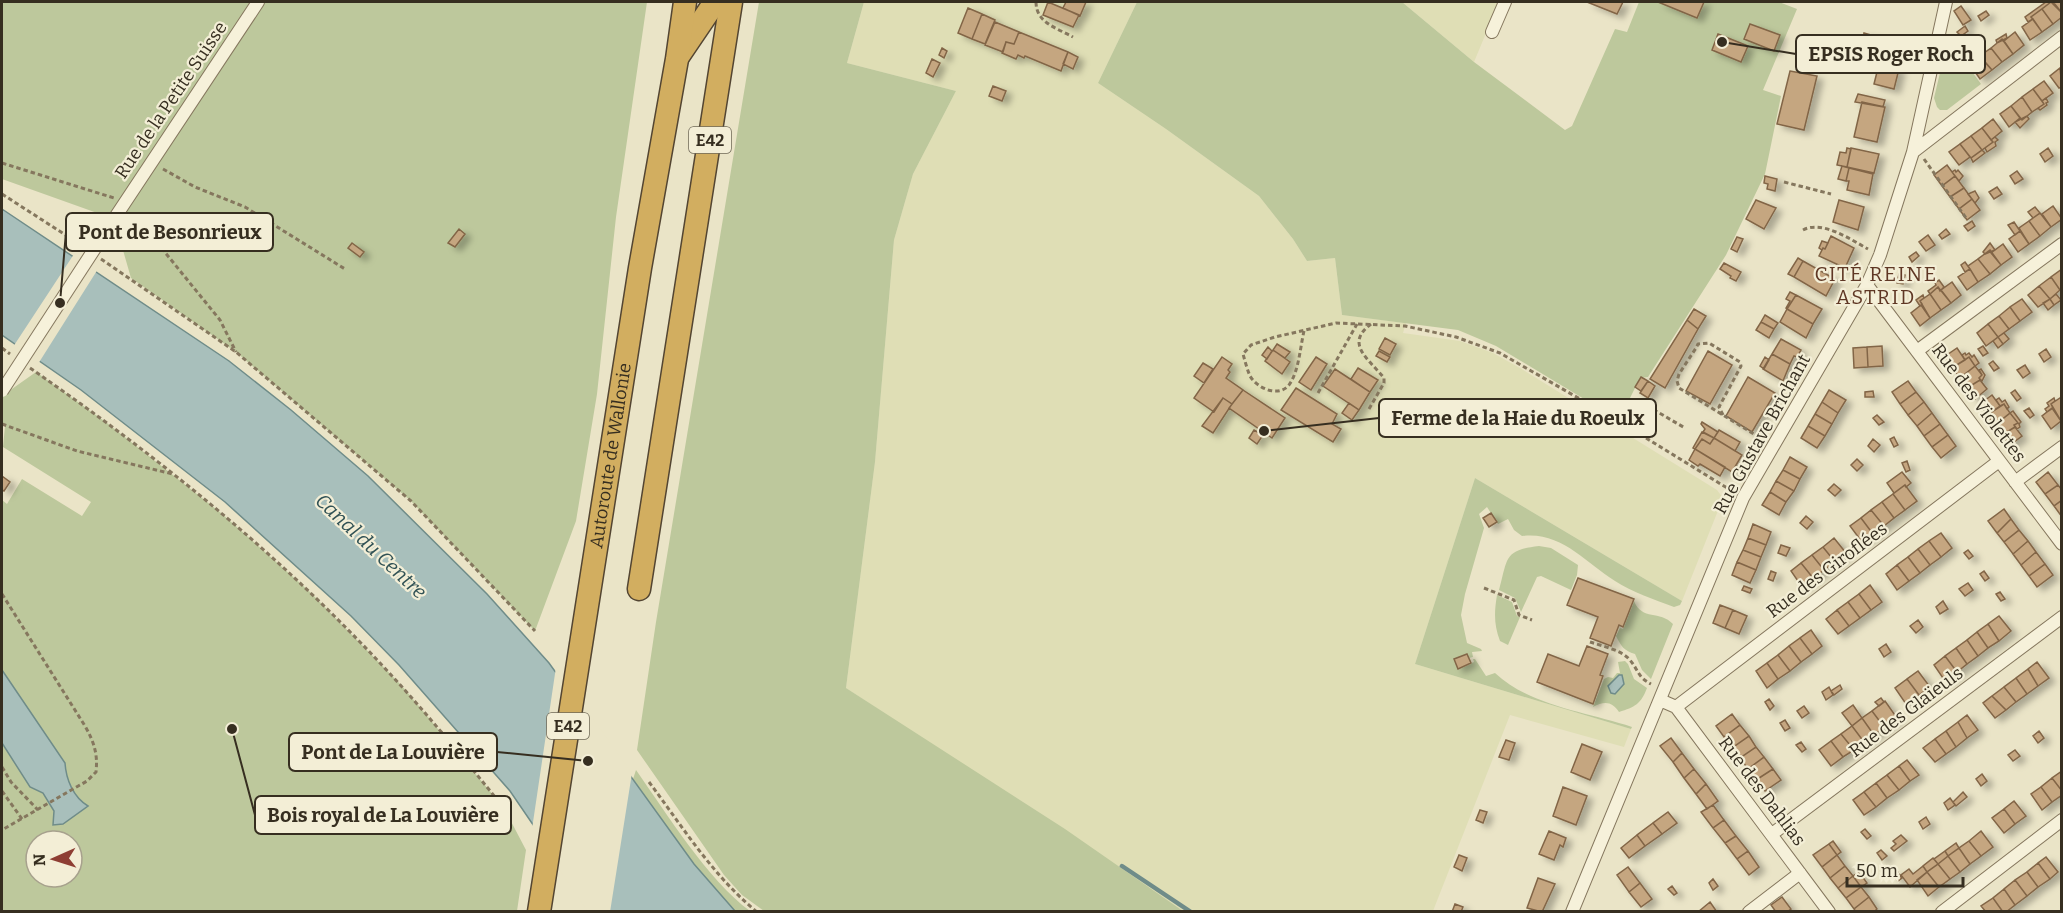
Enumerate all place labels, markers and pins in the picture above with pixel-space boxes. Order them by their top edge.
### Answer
callout: EPSIS Roger Roch [1796,35,1985,73]
callout: Pont de Besonrieux [66,213,273,251]
callout: Ferme de la Haie du Roeulx [1379,399,1656,437]
callout: Pont de La Louvière [289,733,497,771]
callout: Bois royal de La Louvière [255,796,511,834]

